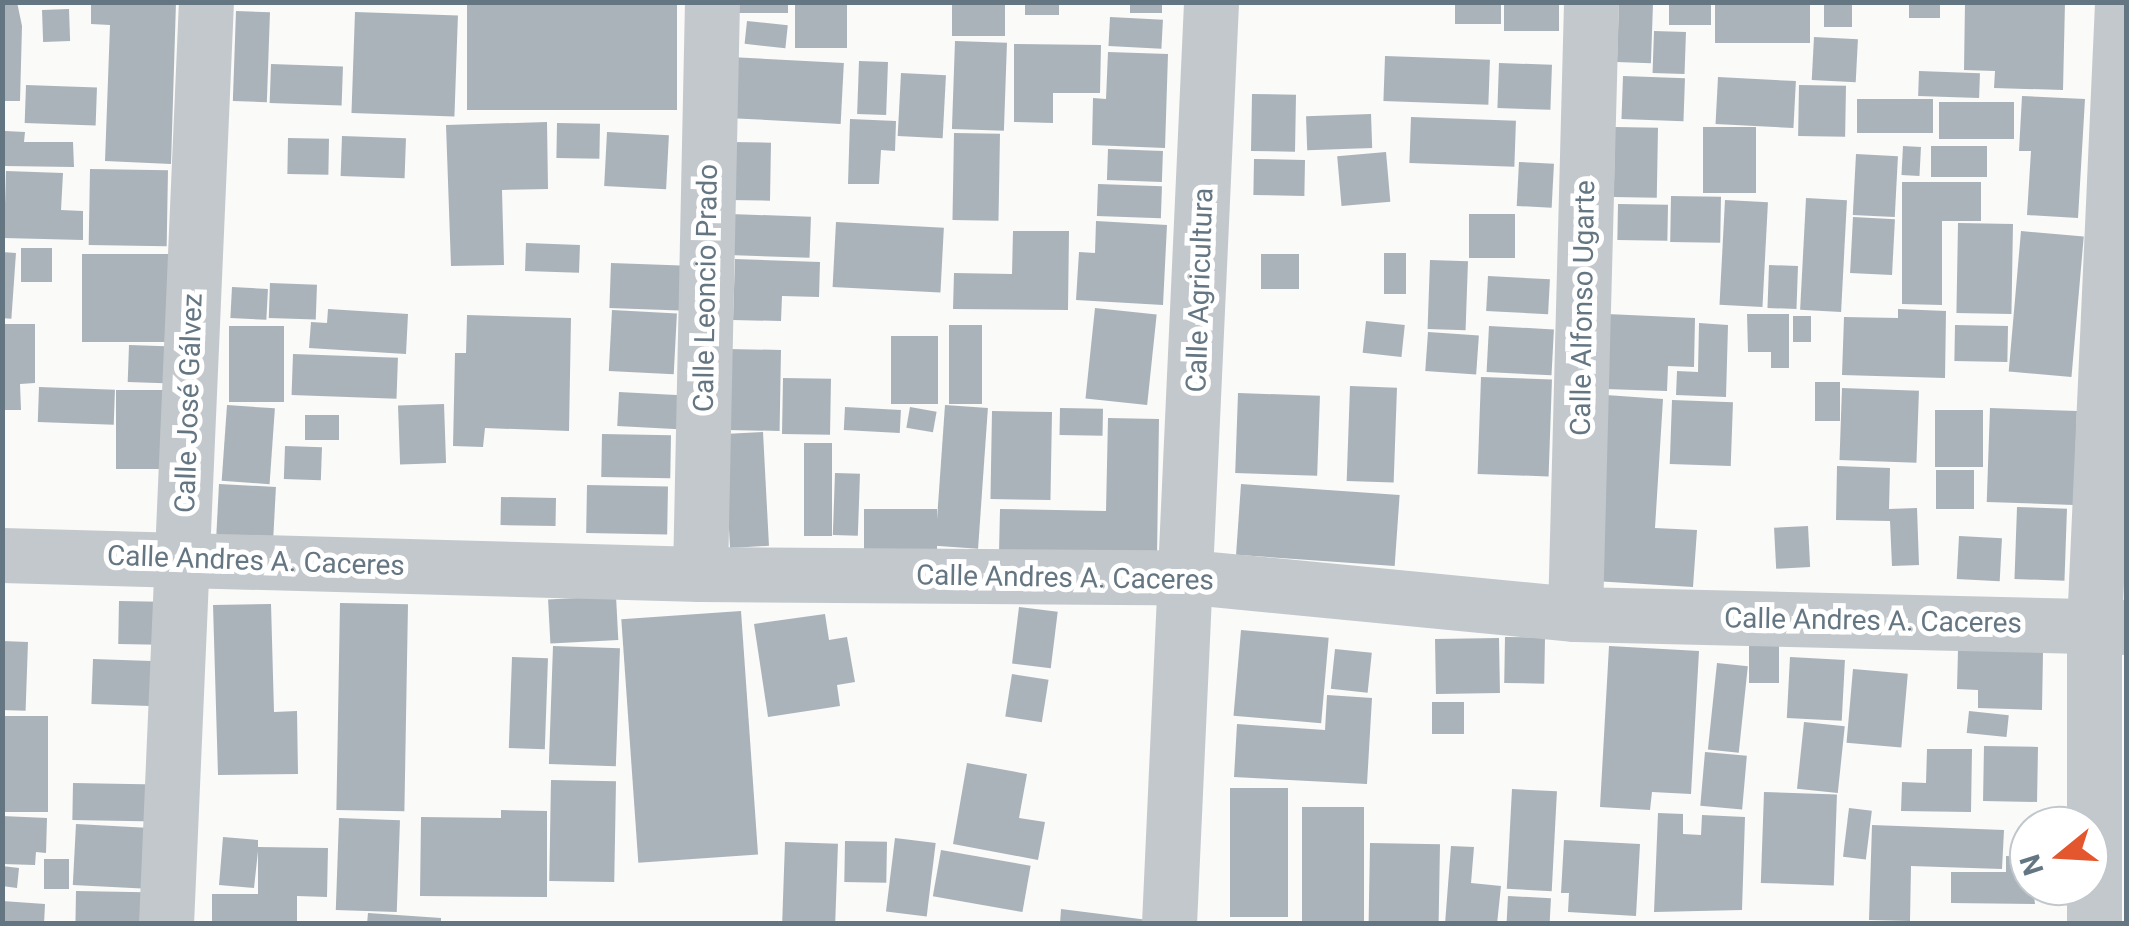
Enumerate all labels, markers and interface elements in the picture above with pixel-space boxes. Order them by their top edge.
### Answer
street label: Calle Leoncio Prado [687,164,725,412]
street label: Calle Alfonso Ugarte [1564,180,1602,436]
street label: Calle Agricultura [1180,187,1220,393]
street label: Calle José Gálvez [168,293,210,513]
street label: Calle Andres A. Caceres [107,539,405,583]
street label: Calle Andres A. Caceres [916,559,1214,597]
street label: Calle Andres A. Caceres [1724,602,2022,640]
north arrow [2009,806,2109,906]
text: N [2013,850,2051,879]

